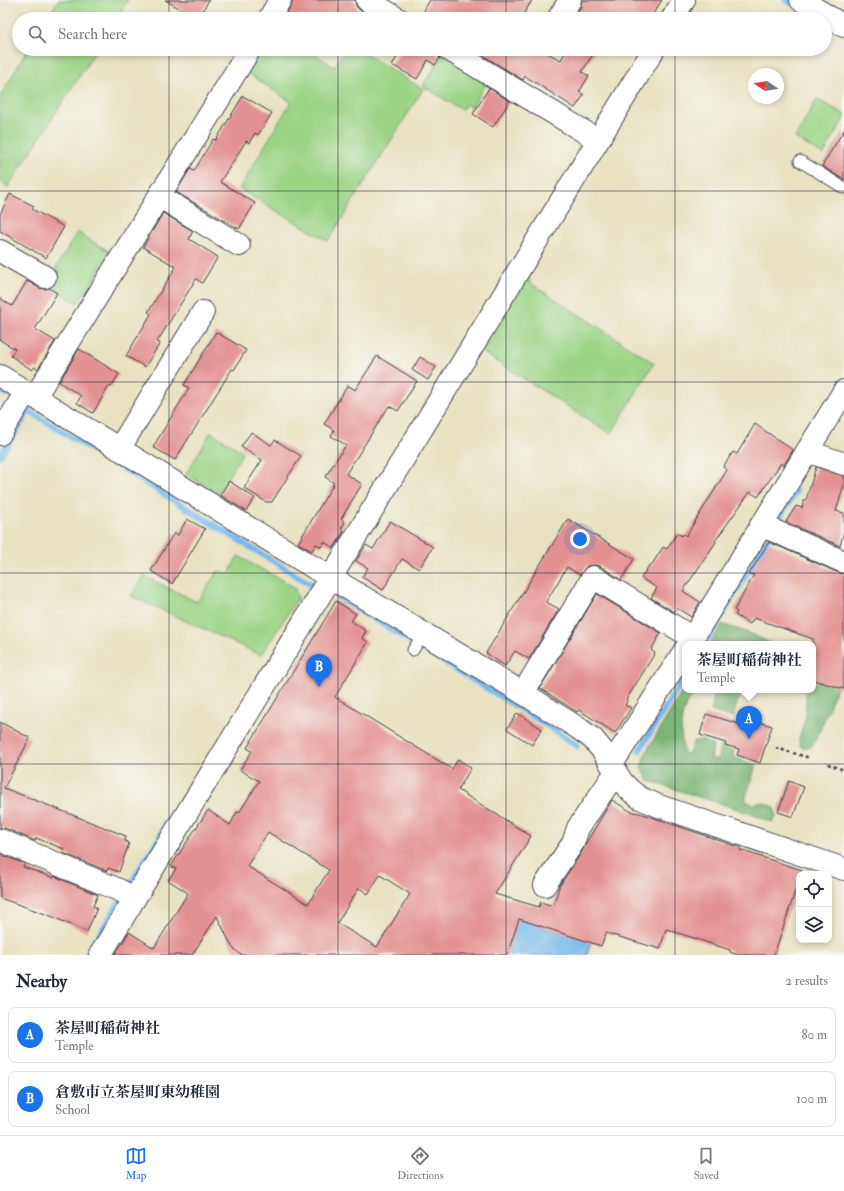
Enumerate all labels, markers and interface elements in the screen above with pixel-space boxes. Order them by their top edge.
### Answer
search box [12,12,832,56]
icon: search [26,23,48,45]
text: Search here [58,25,127,44]
north arrow [748,68,784,104]
your location [570,529,590,549]
popup [682,641,816,693]
text: 茶屋町稲荷神社 [696,651,802,670]
pin: B [306,654,332,687]
text: Temple [696,670,735,686]
pin: A [736,706,762,739]
map controls [796,871,832,943]
button: locate [796,871,832,907]
button: layers [796,907,832,943]
text: Nearby [16,971,67,992]
text: 2 results [785,973,828,989]
text: 茶屋町稲荷神社 [55,1019,160,1038]
text: A [26,1027,34,1043]
text: 80 m [801,1027,827,1043]
text: Temple [55,1038,94,1054]
text: 倉敷市立茶屋町東幼稚園 [55,1083,220,1102]
text: B [26,1091,34,1107]
text: 100 m [796,1091,827,1107]
text: School [55,1102,90,1118]
tab: Map [125,1145,147,1182]
tab: Directions [397,1145,444,1182]
tab: Saved [694,1145,719,1182]

